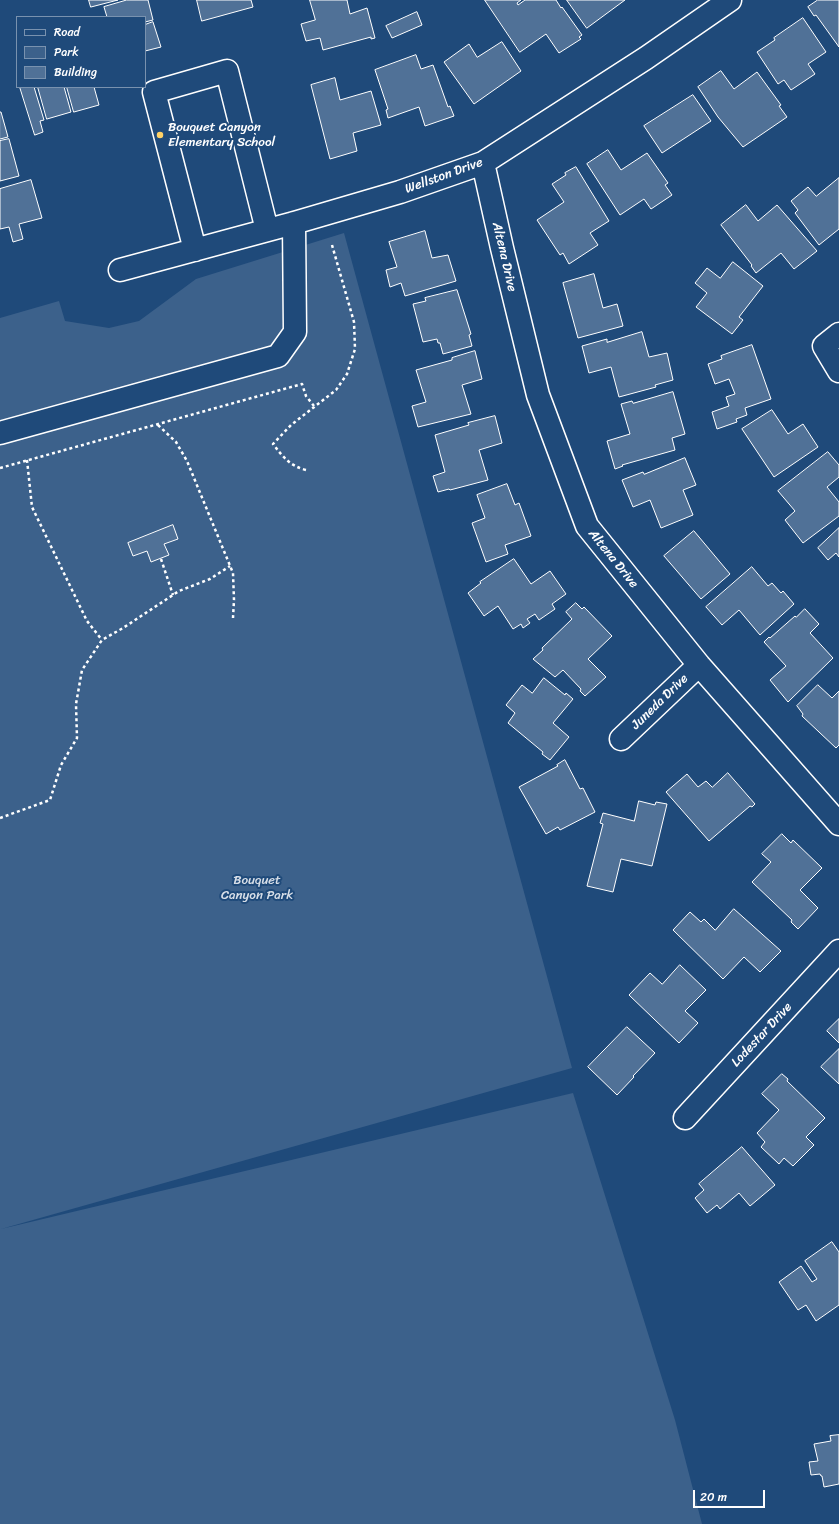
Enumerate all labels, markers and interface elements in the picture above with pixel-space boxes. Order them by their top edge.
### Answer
legend [16,16,146,88]
text: Road [54,21,80,43]
text: Park [54,41,79,63]
text: Building [54,61,97,83]
place label: Bouquet Canyon Elementary School [168,120,275,151]
marker: Bouquet Canyon Elementary School [155,130,165,140]
street label: Wellston Drive [403,155,485,197]
street label: Altena Drive [488,221,520,293]
street label: Altena Drive [585,527,641,591]
street label: Juneda Drive [628,671,692,733]
park label: Bouquet Canyon Park [221,873,293,904]
street label: Lodestar Drive [728,1000,796,1070]
scale bar [695,1482,767,1508]
text: 20 m [700,1486,727,1508]

